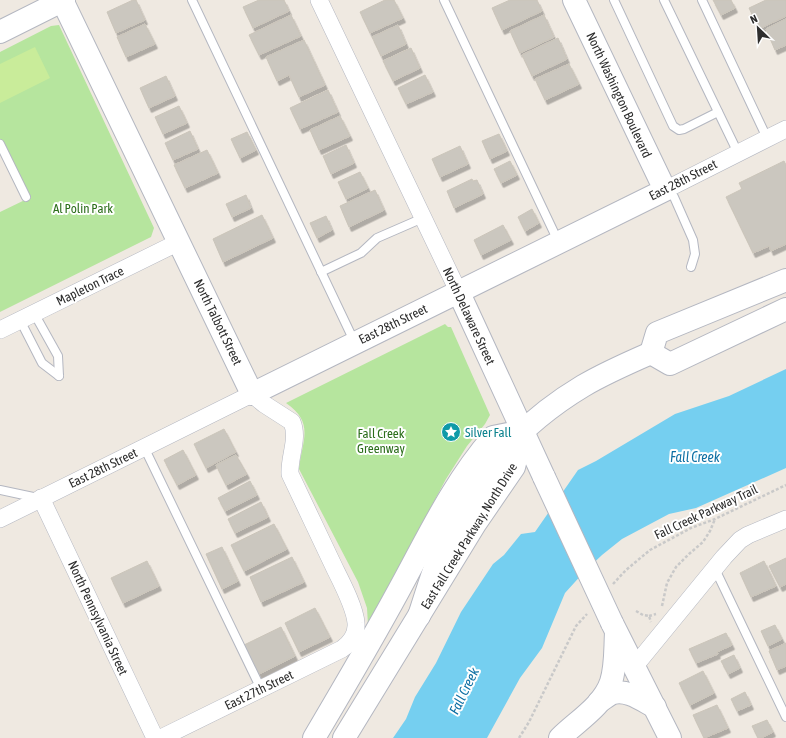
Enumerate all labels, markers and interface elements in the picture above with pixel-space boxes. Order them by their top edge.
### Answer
north arrow [738,8,778,48]
text: N [748,12,759,26]
street label: North Washington Boulevard [583,30,655,160]
street label: East 28th Street [647,156,720,204]
park label: Al Polin Park [53,201,113,216]
street label: Mapleton Trace [54,263,126,309]
street label: North Delaware Street [440,265,498,367]
street label: North Talbott Street [191,277,245,368]
street label: East 28th Street [356,301,430,347]
place icon: Silver Fall [440,421,462,443]
place label: Silver Fall [465,425,512,440]
park label: Fall Creek Greenway [357,426,406,456]
street label: East 28th Street [66,445,140,491]
water label: Fall Creek [670,449,721,465]
street label: East Fall Creek Parkway, North Drive [418,460,520,612]
street label: Fall Creek Parkway Trail [652,481,760,542]
street label: North Pennsylvania Street [65,559,131,678]
water label: Fall Creek [446,664,482,717]
street label: East 27th Street [222,667,296,713]

